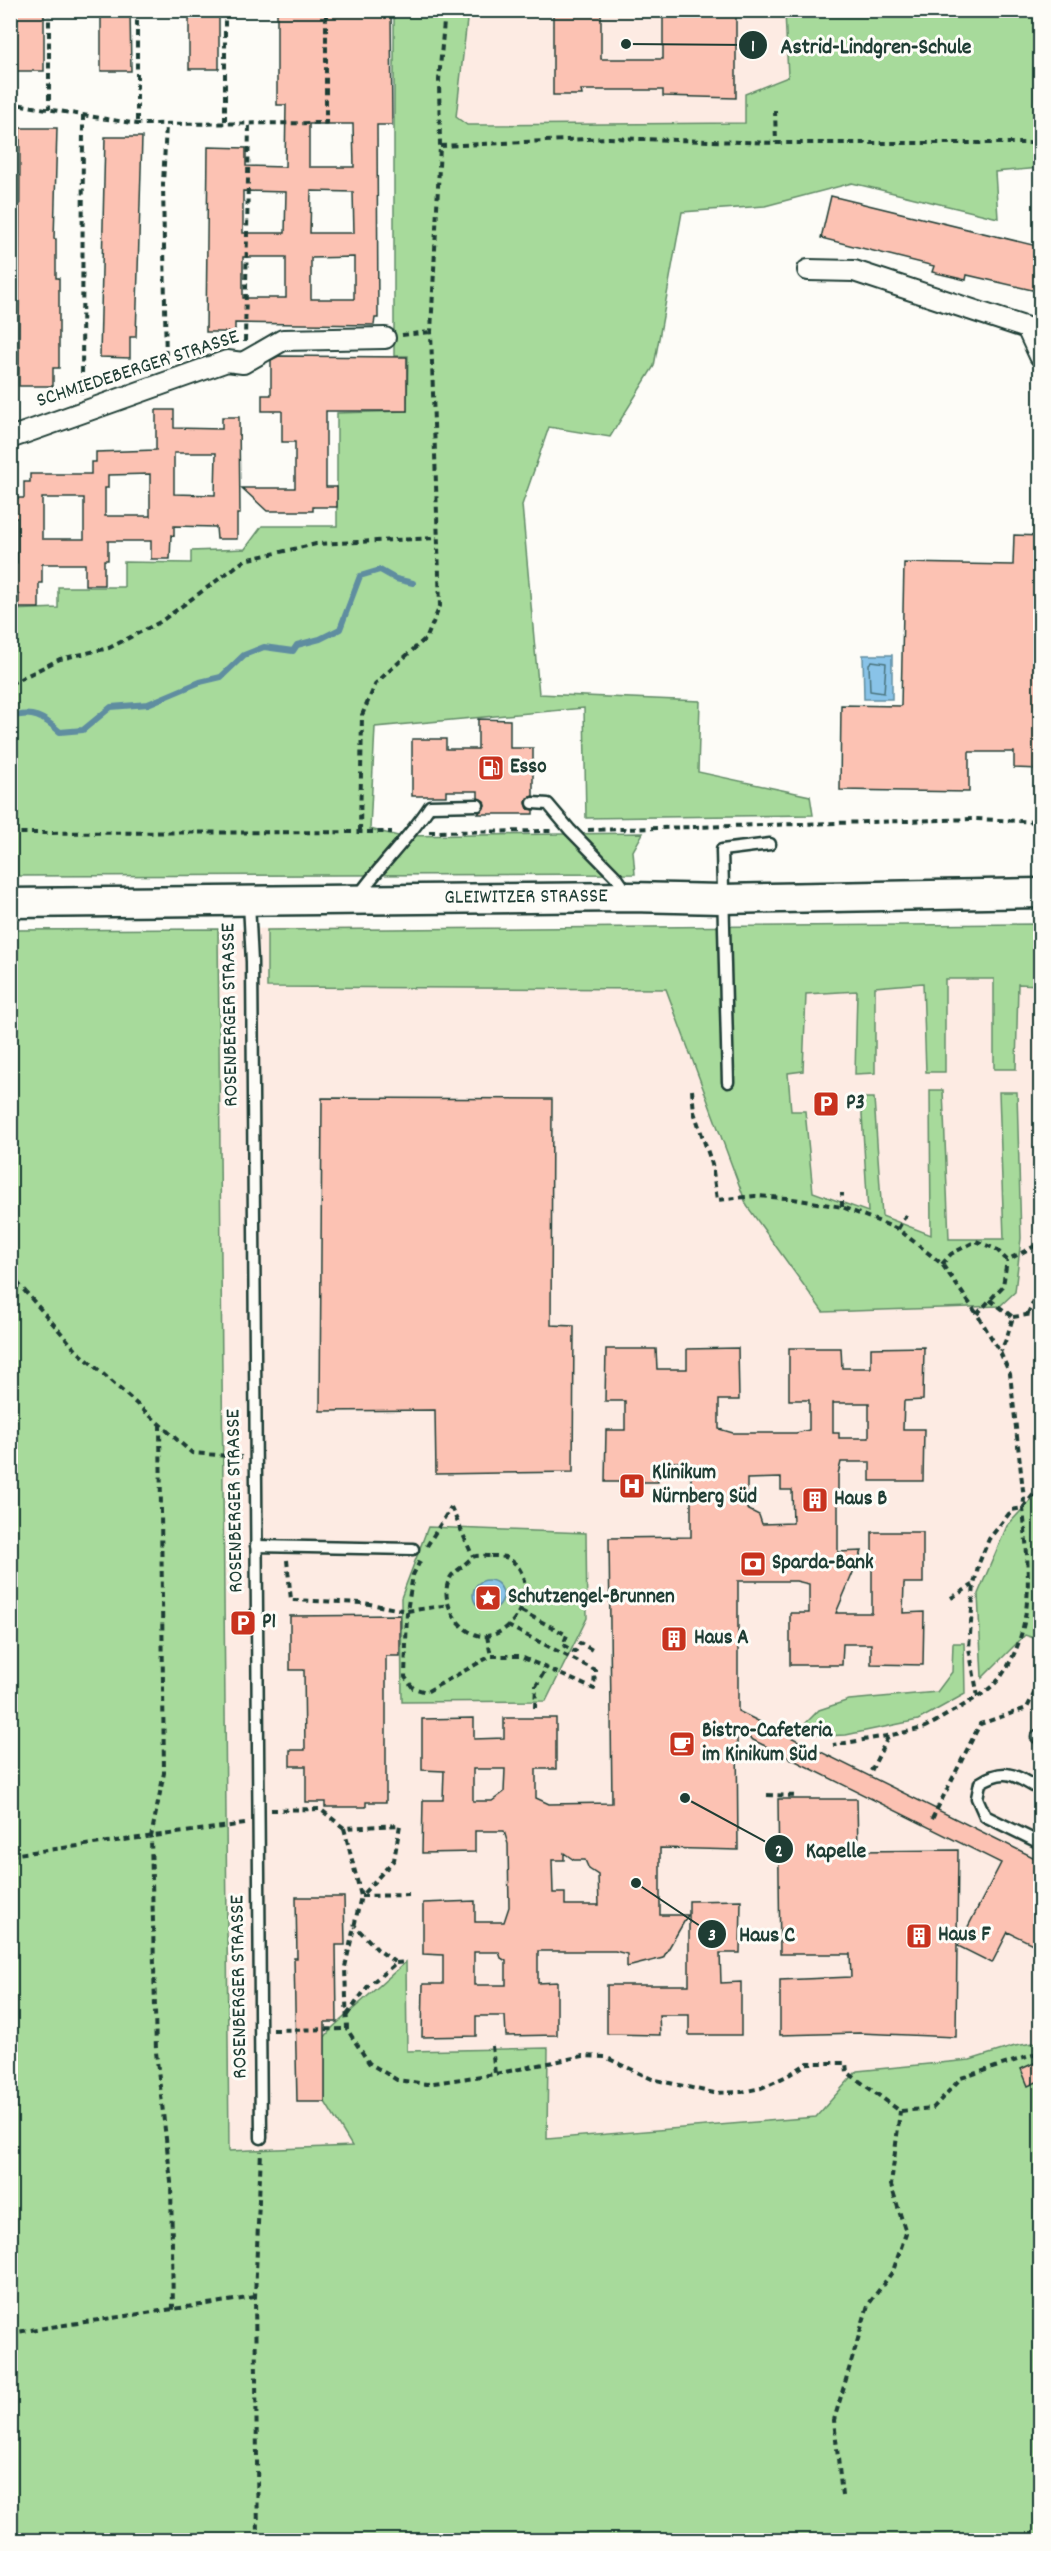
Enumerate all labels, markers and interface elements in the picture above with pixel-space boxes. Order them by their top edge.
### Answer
callout: Astrid-Lindgren-Schule [738,25,983,65]
text: Astrid-Lindgren-Schule [780,33,972,64]
text: 1 [751,35,755,60]
street label: SCHMIEDEBERGER STRASSE [33,323,244,417]
fuel station icon: Esso [476,753,506,783]
place label: Esso [510,753,547,783]
street label: GLEIWITZER STRASSE [444,882,608,914]
street label: ROSENBERGER STRASSE [214,922,248,1107]
parking icon: P3 [811,1089,841,1119]
place label: P3 [846,1089,865,1119]
street label: ROSENBERGER STRASSE [219,1408,253,1593]
place label: Klinikum Nürnberg Süd [652,1459,757,1513]
hospital icon: Klinikum Nürnberg Süd [617,1471,647,1501]
building icon: Haus B [800,1485,830,1515]
place label: Haus B [834,1485,887,1515]
bank icon: Sparda-Bank [738,1549,768,1579]
place label: Sparda-Bank [772,1549,874,1579]
place icon: Schutzengel-Brunnen [473,1583,503,1613]
place label: Schutzengel-Brunnen [508,1583,675,1613]
parking icon: P1 [228,1608,258,1638]
place label: P1 [262,1608,276,1638]
building icon: Haus A [659,1624,689,1654]
place label: Haus A [694,1624,749,1654]
place label: Bistro-Cafeteria im Kinikum Süd [702,1717,833,1771]
cafe icon: Bistro-Cafeteria im Kinikum Süd [667,1729,697,1759]
callout: Kapelle [764,1829,879,1869]
text: Kapelle [806,1837,867,1868]
text: 2 [775,1840,783,1865]
street label: ROSENBERGER STRASSE [223,1894,257,2079]
callout: Haus C [697,1914,807,1954]
text: Haus C [739,1921,795,1952]
building icon: Haus F [904,1921,934,1951]
place label: Haus F [938,1921,991,1951]
text: 3 [708,1924,716,1949]

